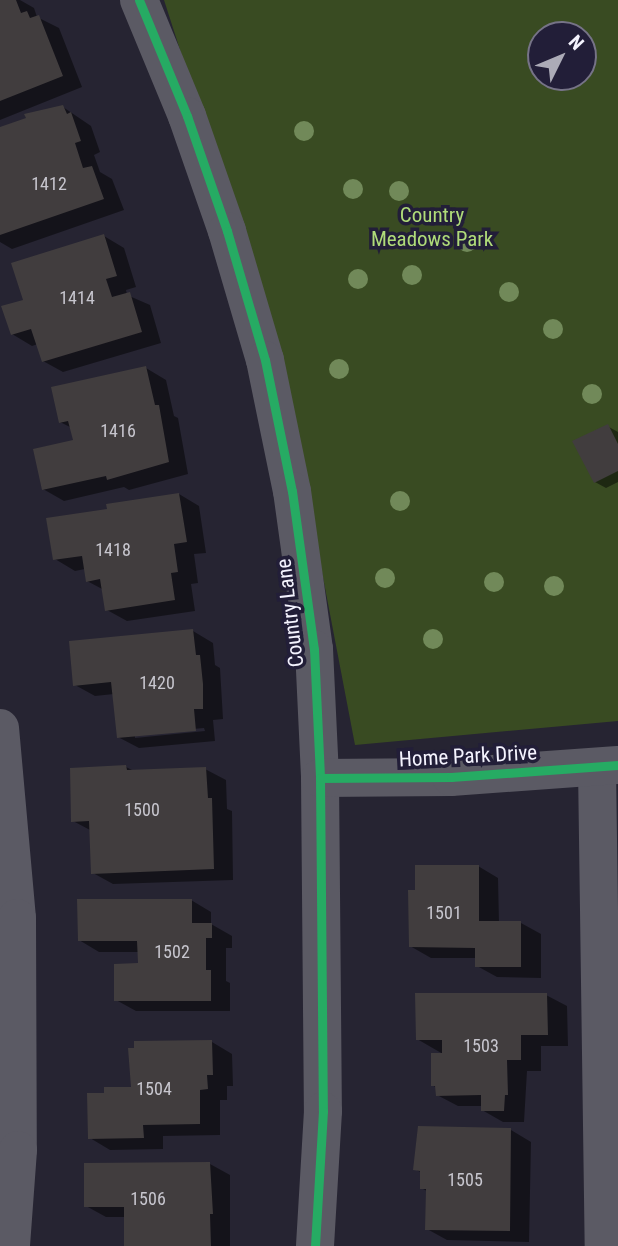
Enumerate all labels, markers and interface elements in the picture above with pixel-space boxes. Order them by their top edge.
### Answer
north arrow [527,21,597,91]
text: N [564,31,589,55]
house number: 1412 [31,173,67,195]
park label: Country Meadows Park [371,202,493,252]
house number: 1414 [59,287,95,309]
house number: 1416 [100,420,136,442]
house number: 1418 [95,539,131,561]
street label: Country Lane [271,557,309,669]
house number: 1420 [139,672,175,694]
street label: Home Park Drive [398,740,538,772]
house number: 1500 [124,799,160,821]
house number: 1501 [426,902,462,924]
house number: 1502 [154,941,190,963]
house number: 1503 [463,1035,499,1057]
house number: 1504 [136,1078,172,1100]
house number: 1505 [447,1169,483,1191]
house number: 1506 [130,1188,166,1210]

